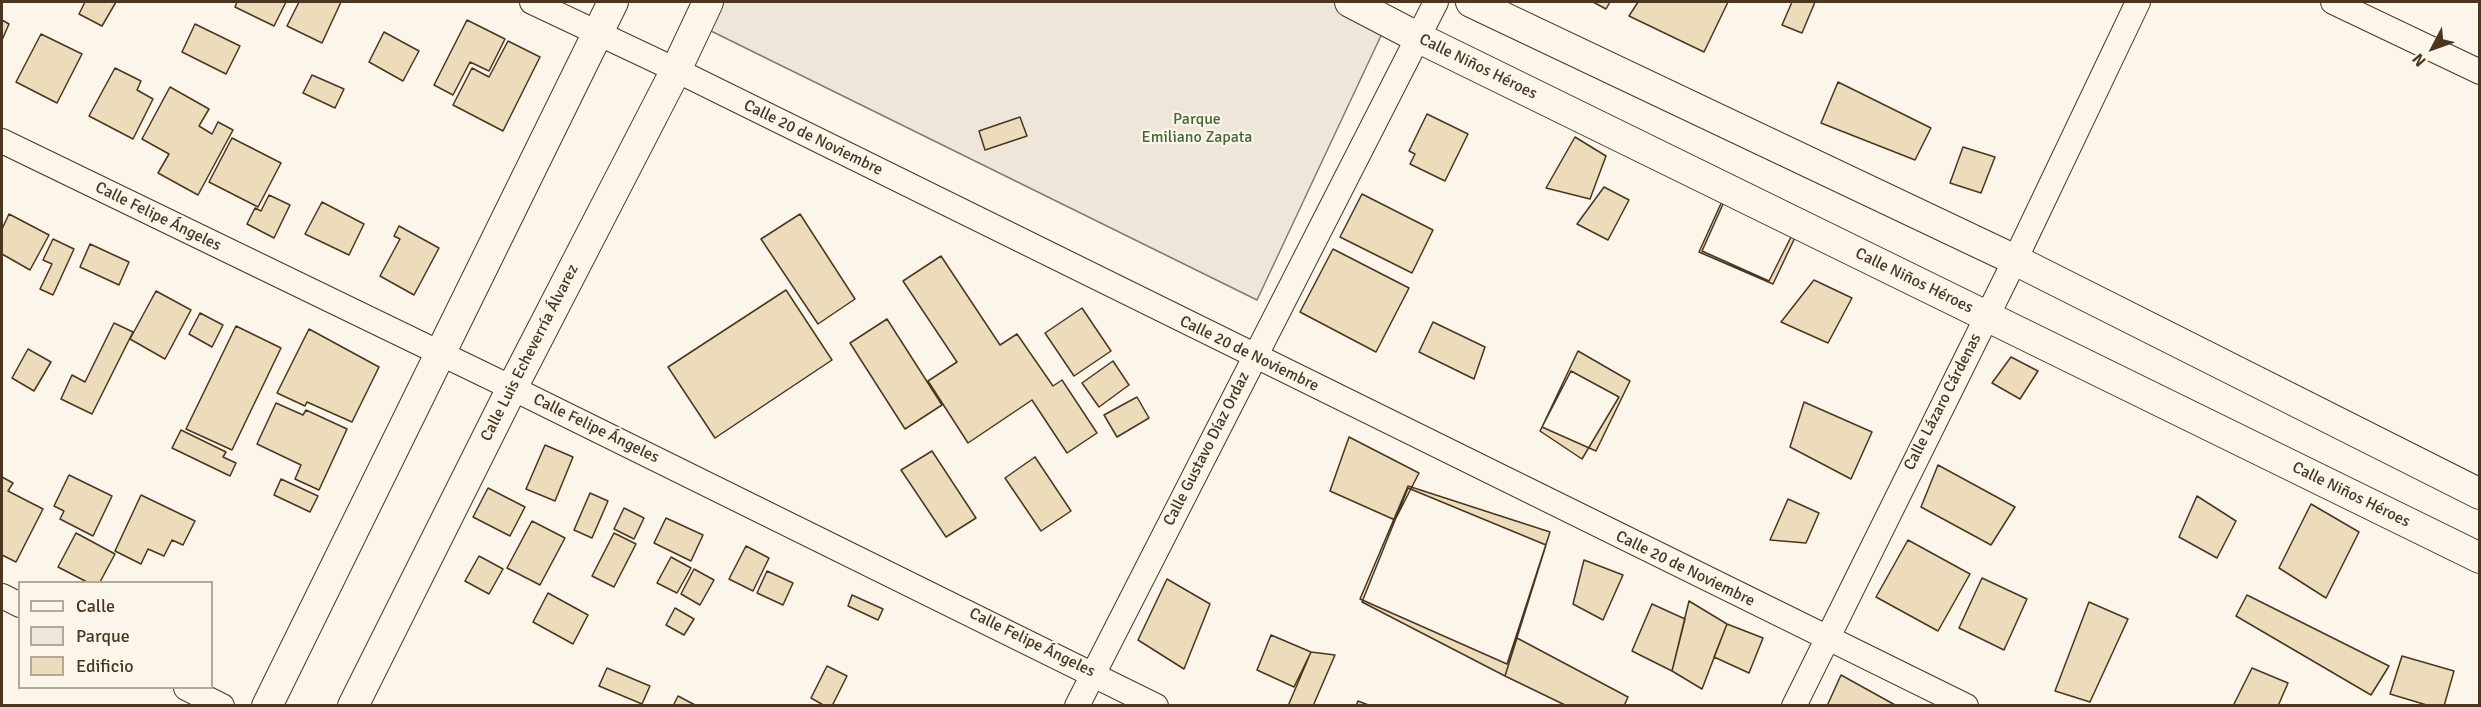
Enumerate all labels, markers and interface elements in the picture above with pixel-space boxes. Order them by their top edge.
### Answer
north arrow [2403,18,2463,78]
street label: Calle Niños Héroes [1416,30,1540,104]
text: N [2408,49,2431,71]
street label: Calle 20 de Noviembre [740,96,886,180]
park label: Parque Emiliano Zapata [1142,110,1252,148]
street label: Calle Felipe Ángeles [92,178,224,256]
street label: Calle Niños Héroes [1852,244,1976,318]
street label: Calle Luis Echeverría Álvarez [477,261,583,445]
street label: Calle 20 de Noviembre [1176,312,1322,396]
street label: Calle Lázaro Cárdenas [1900,330,1986,474]
street label: Calle Gustavo Díaz Ordaz [1160,369,1254,529]
street label: Calle Felipe Ángeles [530,390,662,468]
street label: Calle Niños Héroes [2289,458,2413,532]
street label: Calle 20 de Noviembre [1612,527,1758,611]
legend [18,581,213,689]
text: Calle [76,595,115,617]
street label: Calle Felipe Ángeles [966,604,1098,682]
text: Parque [76,625,130,647]
text: Edificio [76,655,134,677]

